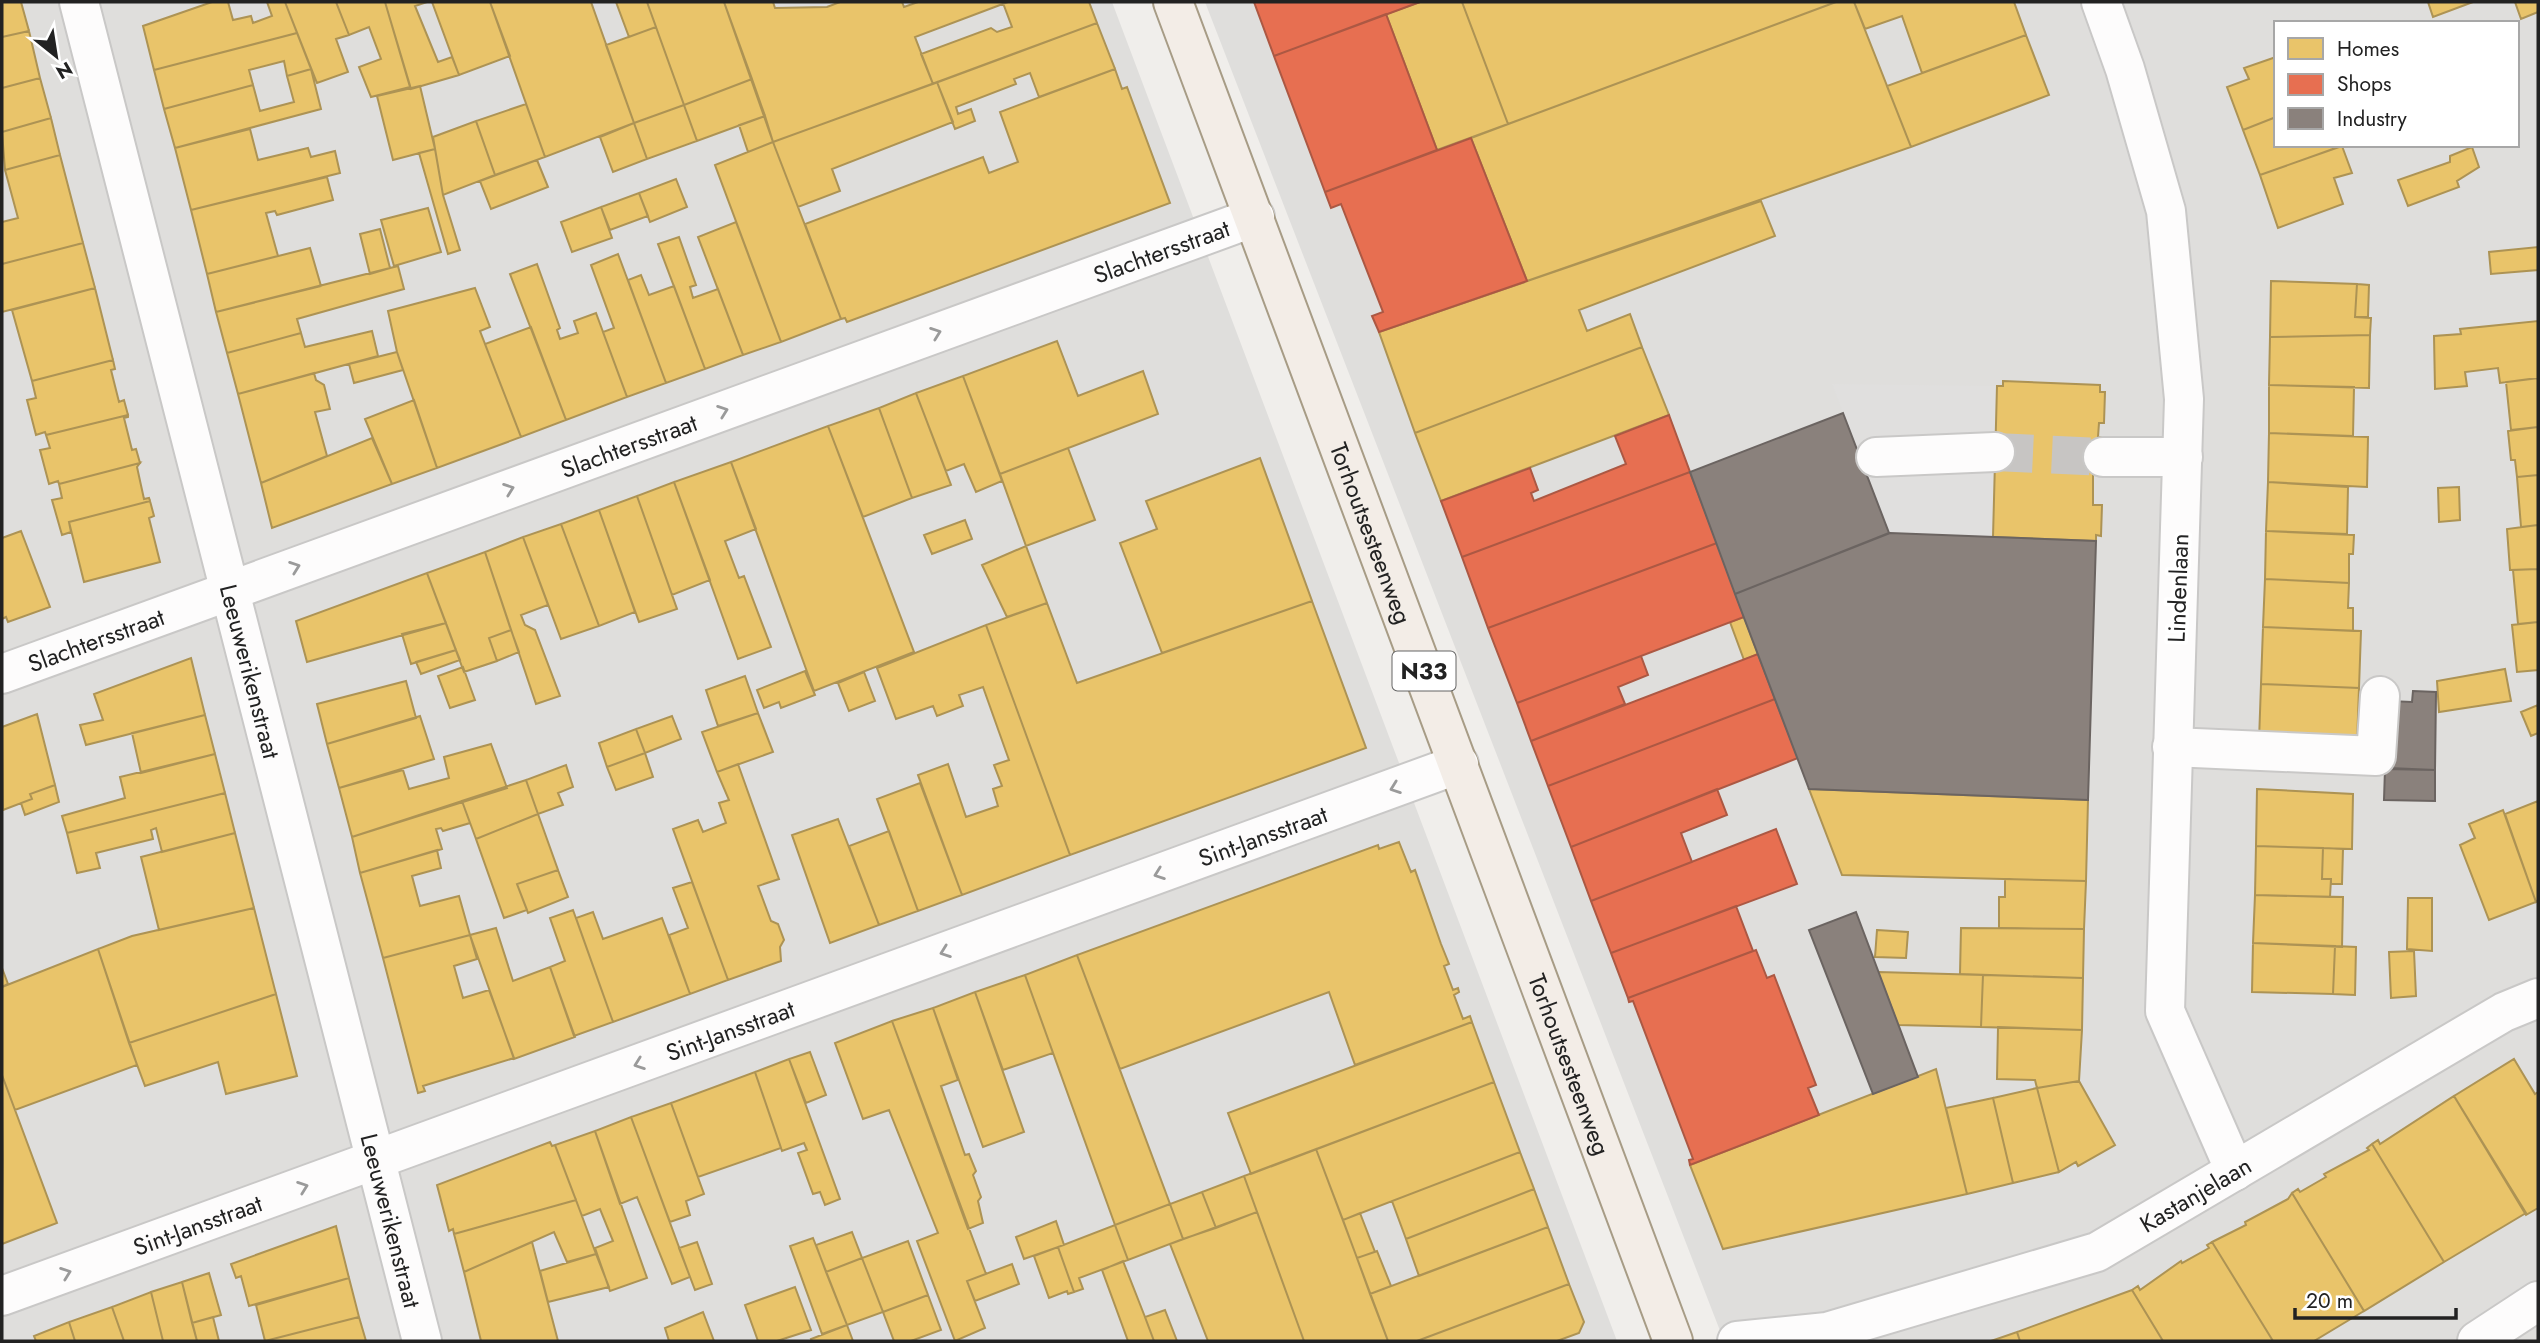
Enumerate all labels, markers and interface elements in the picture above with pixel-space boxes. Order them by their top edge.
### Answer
north arrow [21,21,91,91]
legend [2274,21,2519,147]
text: Homes [2337,34,2399,64]
text: N [51,55,78,86]
text: Shops [2337,69,2391,99]
text: Industry [2337,104,2408,134]
street label: Slachtersstraat [1088,210,1235,292]
one-way arrow [930,327,942,341]
street label: Slachtersstraat [555,404,702,486]
one-way arrow [716,405,728,419]
street label: Torhoutsesteenweg [1322,438,1421,629]
one-way arrow [502,483,514,497]
street label: Lindenlaan [2159,533,2197,643]
one-way arrow [289,561,301,575]
street label: Leeuwerikenstraat [211,580,290,763]
street label: Slachtersstraat [23,599,169,681]
road number: N33 [1392,652,1456,691]
one-way arrow [1390,779,1402,793]
street label: Sint-Jansstraat [1193,796,1332,875]
one-way arrow [1153,866,1165,880]
one-way arrow [939,944,951,958]
street label: Torhoutsesteenweg [1520,969,1619,1160]
street label: Sint-Jansstraat [661,991,800,1070]
one-way arrow [634,1056,646,1070]
street label: Leeuwerikenstraat [352,1130,430,1312]
street label: Kastanjelaan [2133,1147,2258,1241]
one-way arrow [296,1181,308,1195]
street label: Sint-Jansstraat [128,1185,267,1264]
one-way arrow [59,1267,71,1281]
scale bar [2295,1276,2456,1320]
text: 20 m [2306,1286,2353,1316]

